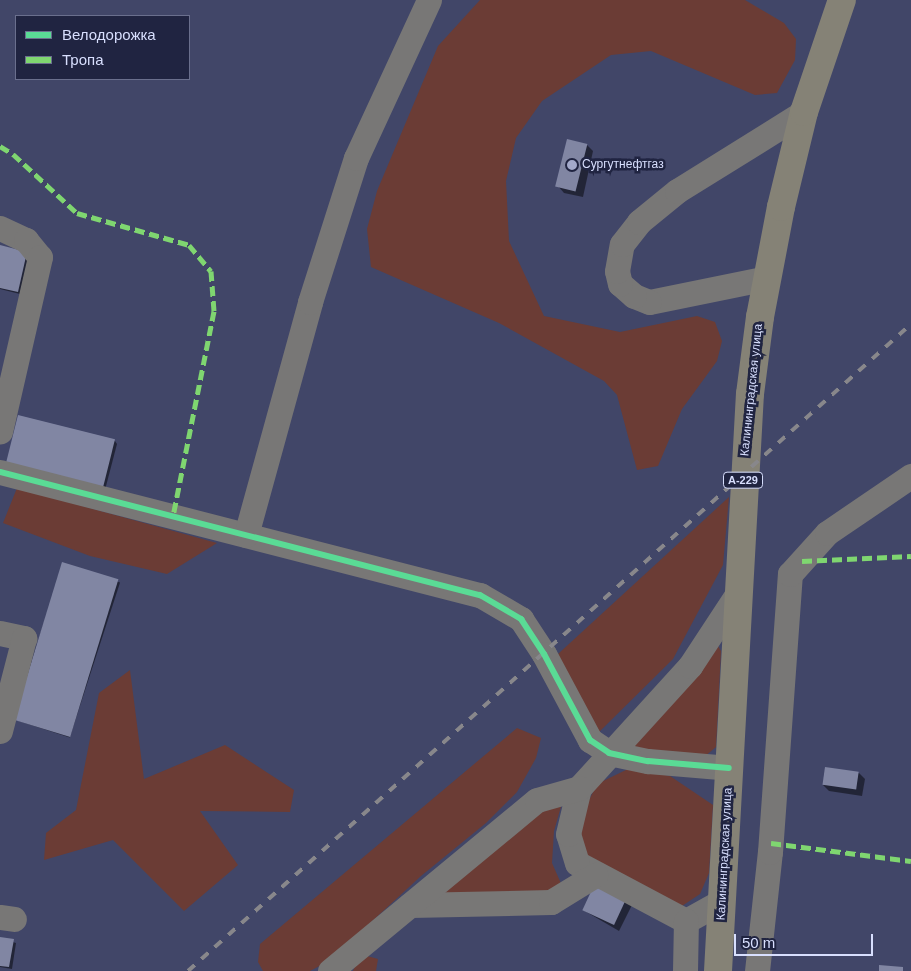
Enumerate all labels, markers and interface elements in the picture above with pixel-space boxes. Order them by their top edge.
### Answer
legend [15,15,190,80]
text: Велодорожка [62,26,156,43]
text: Тропа [62,51,103,68]
place label: Сургутнефтгаз [582,158,664,172]
marker: Сургутнефтгаз [566,159,578,171]
street label: Калининградская улица [738,323,766,457]
road number: А-229 [723,472,763,488]
street label: Калининградская улица [714,787,736,921]
scale bar [736,924,875,956]
text: 50 m [742,934,775,951]

